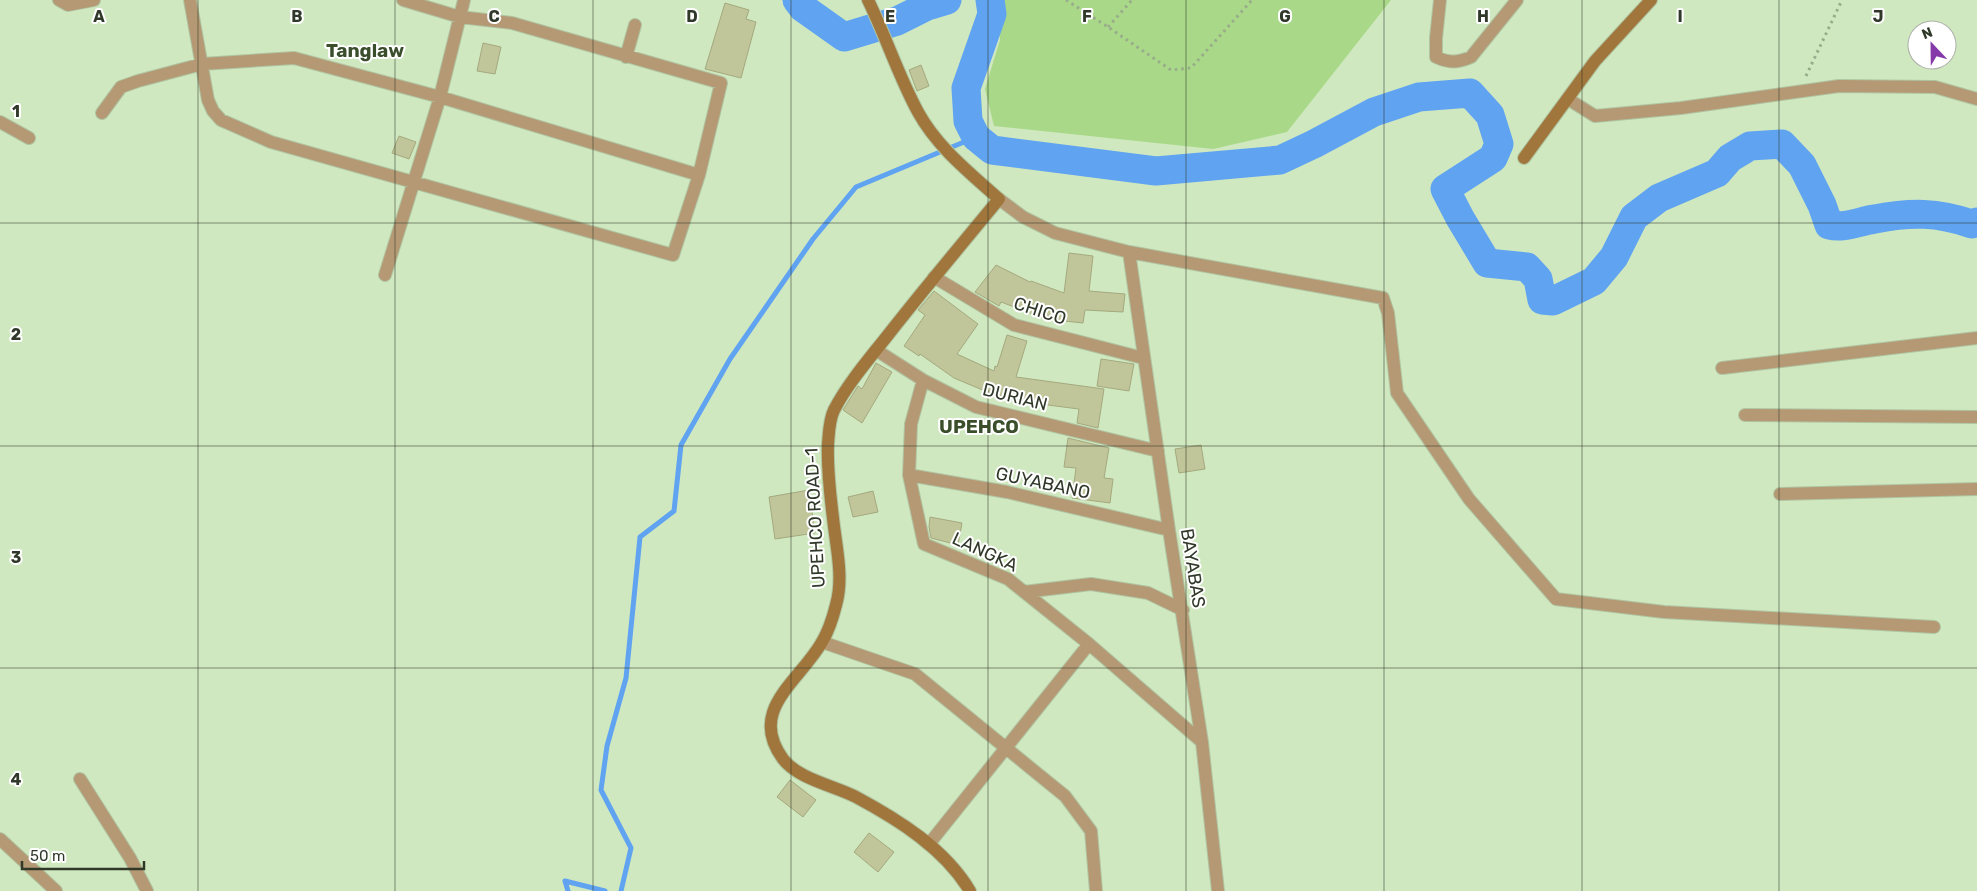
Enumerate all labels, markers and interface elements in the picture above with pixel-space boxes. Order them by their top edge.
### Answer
text: A [93,7,105,26]
text: B [291,7,303,26]
text: C [488,7,500,26]
text: D [686,7,698,26]
text: E [885,7,895,26]
text: F [1082,7,1092,26]
text: G [1279,7,1291,26]
text: H [1477,7,1489,26]
text: I [1677,7,1683,26]
text: J [1873,7,1883,26]
north arrow [1907,20,1957,70]
text: N [1919,24,1935,43]
district label: Tanglaw [326,39,404,62]
text: 1 [12,102,20,121]
street label: CHICO [1011,292,1069,330]
text: 2 [11,325,21,344]
street label: DURIAN [980,378,1050,416]
district label: UPEHCO [939,415,1019,438]
street label: UPEHCO ROAD-1 [800,447,830,589]
street label: GUYABANO [994,462,1092,504]
street label: LANGKA [949,527,1021,577]
street label: BAYABAS [1176,527,1210,609]
text: 3 [11,548,21,567]
text: 4 [11,770,22,789]
scale bar [22,838,145,870]
text: 50 m [30,847,65,865]

